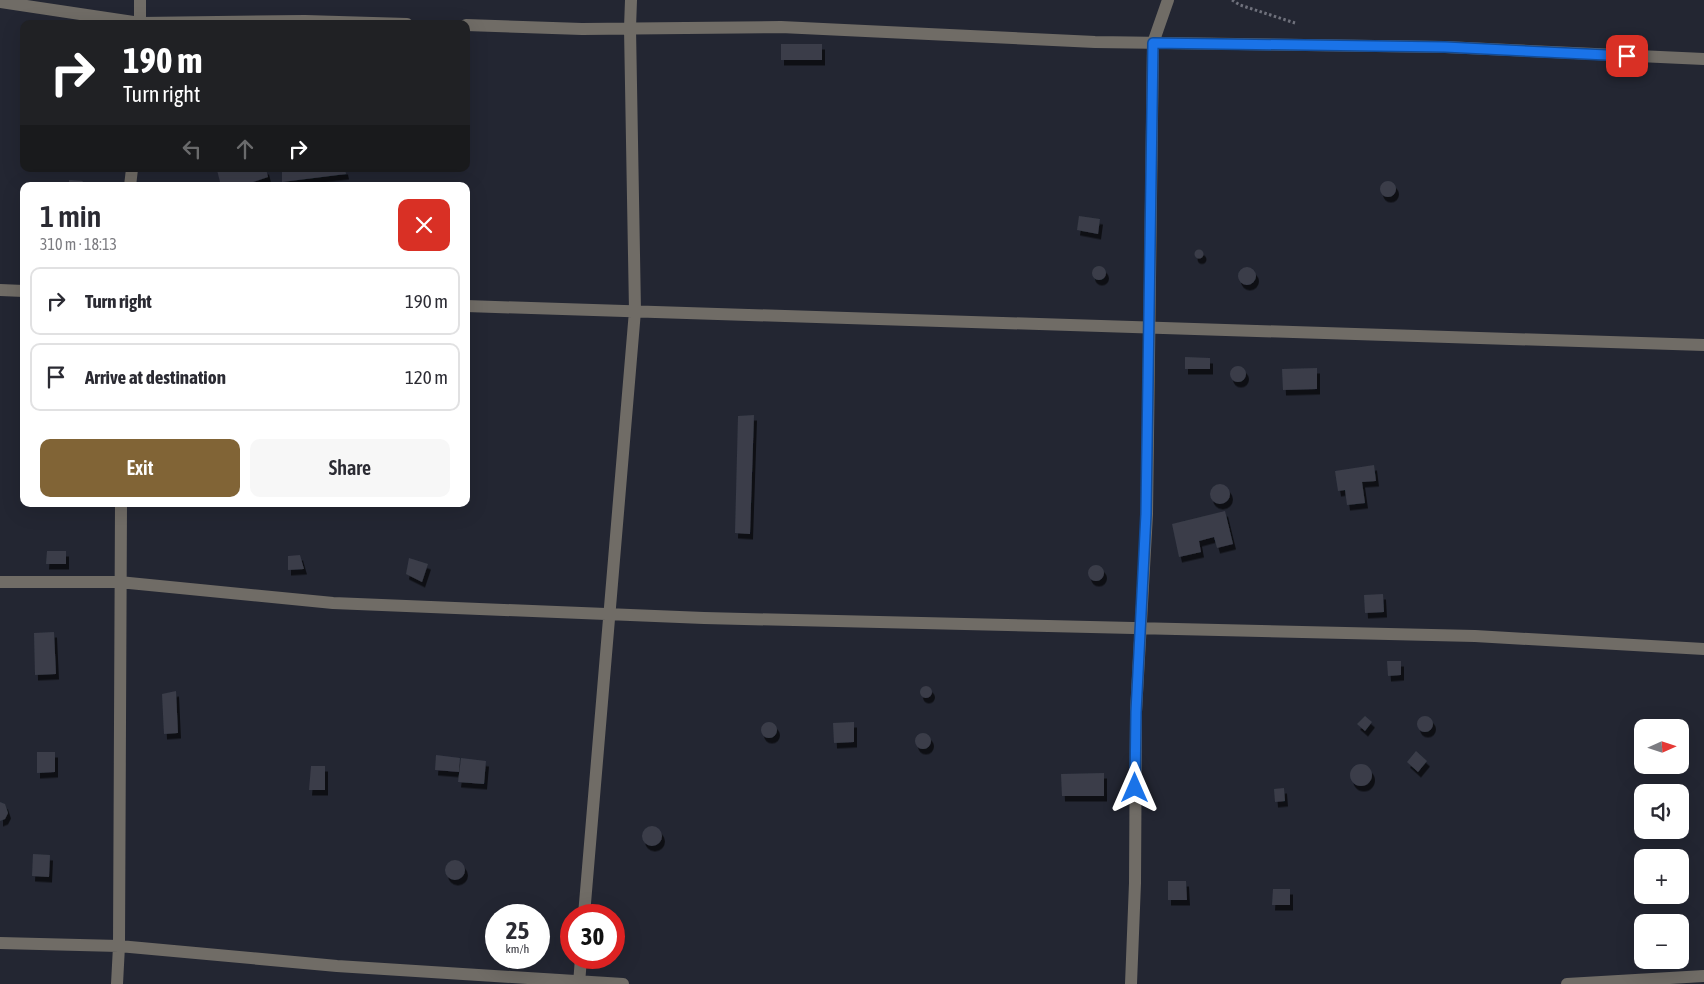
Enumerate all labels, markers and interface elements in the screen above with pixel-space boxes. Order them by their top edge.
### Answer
pin [1606,35,1648,77]
icon: right [40,40,105,105]
text: 190 m [123,40,202,80]
icon: arrive [1613,42,1641,70]
text: Turn right [123,81,200,107]
icon: left [178,135,206,163]
icon: ahead [231,135,259,163]
icon: right [284,135,312,163]
text: 1 min [40,199,101,233]
button: close [398,199,450,251]
text: 310 m · 18:13 [40,235,117,253]
icon: right [42,287,70,315]
text: Turn right [85,290,152,312]
text: 190 m [405,290,448,312]
icon: arrive [42,363,70,391]
text: Arrive at destination [85,366,226,388]
text: 120 m [405,366,448,388]
button: Exit [40,439,240,497]
button: Share [250,439,450,497]
north arrow [1634,719,1689,774]
map controls [1634,719,1689,969]
position arrow [1108,761,1160,813]
button: sound [1634,784,1689,839]
button: + [1634,849,1689,904]
speed limit sign: 30 [560,904,625,969]
button: − [1634,914,1689,969]
text: 25 [506,916,529,944]
text: km/h [506,942,529,956]

